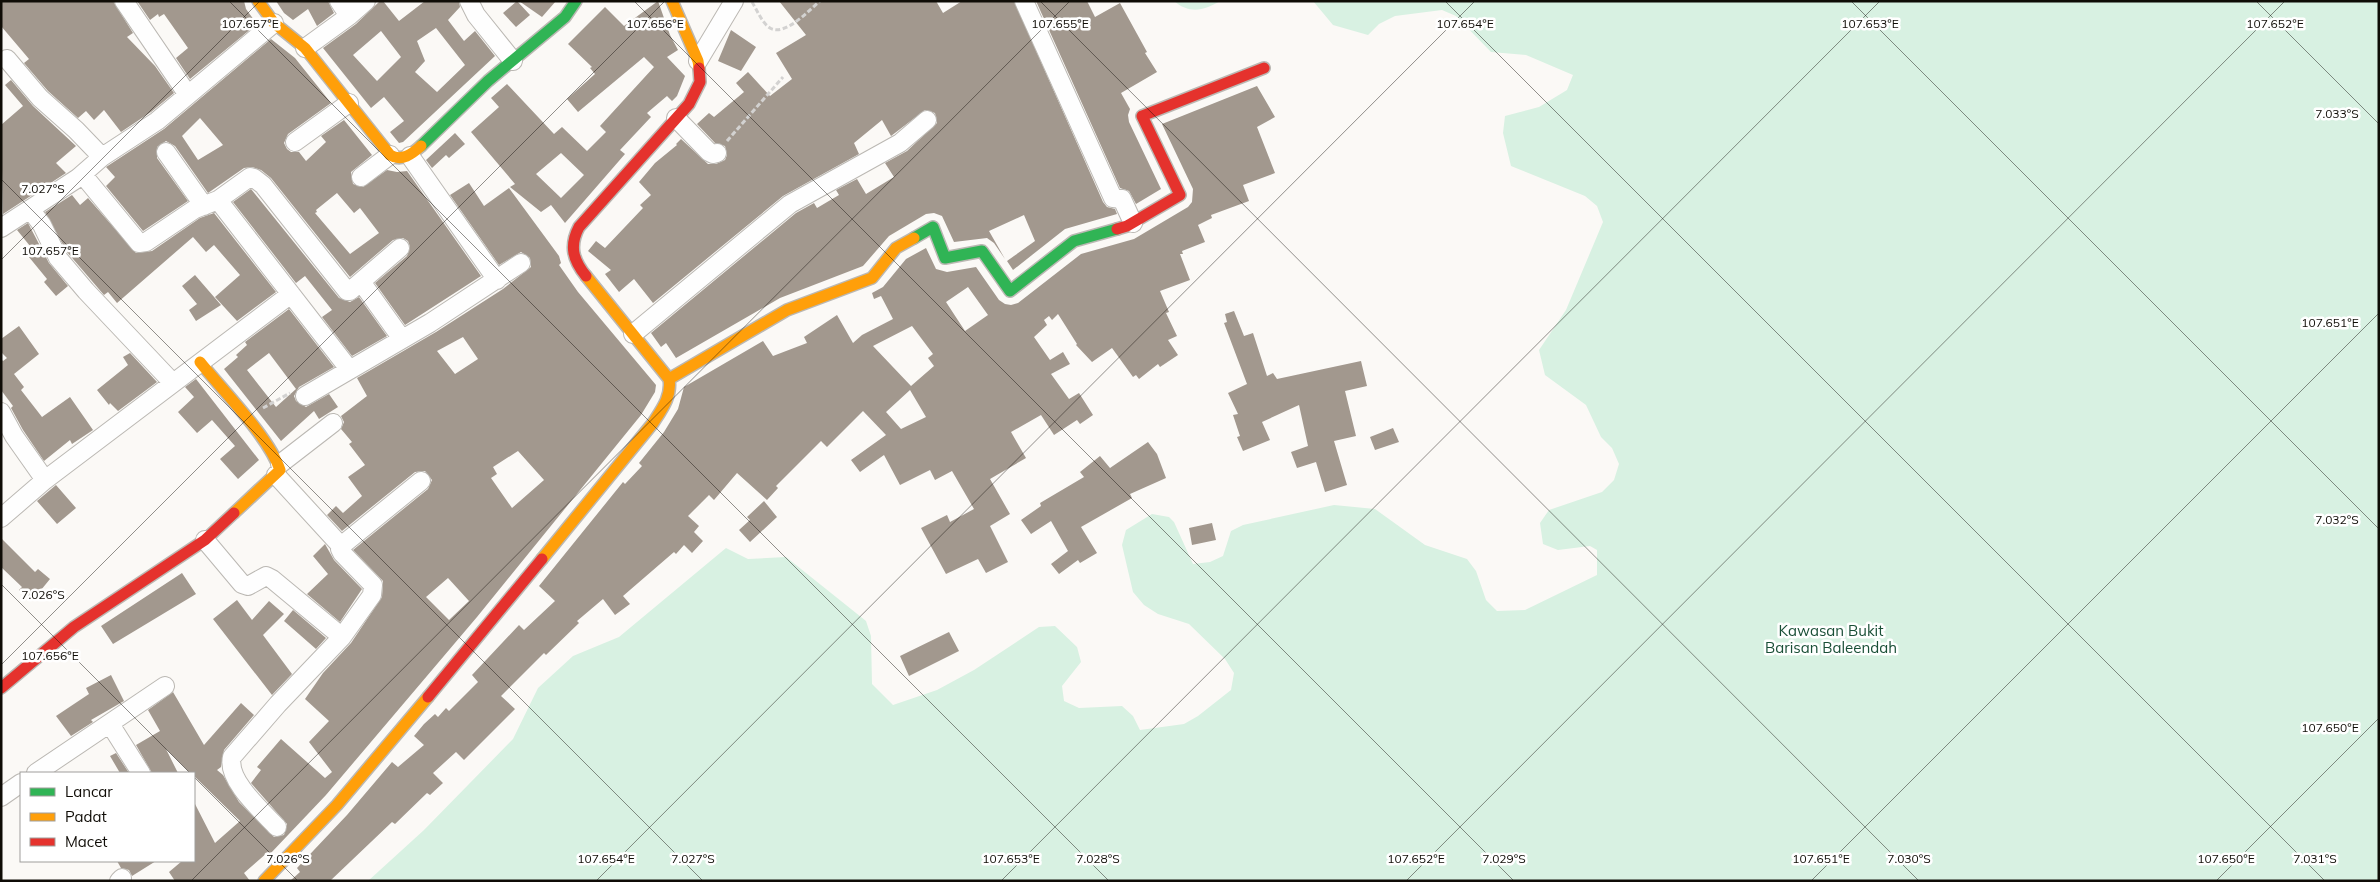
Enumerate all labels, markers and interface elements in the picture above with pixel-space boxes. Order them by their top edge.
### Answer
text: 107.657°E [221,16,279,31]
text: 107.656°E [626,16,684,31]
text: 107.655°E [1031,16,1089,31]
text: 107.654°E [1436,16,1494,31]
text: 107.653°E [1841,16,1899,31]
text: 107.652°E [2246,16,2304,31]
text: 7.033°S [2315,106,2359,121]
text: 7.027°S [21,181,65,196]
text: 107.657°E [21,243,79,258]
text: 107.651°E [2301,315,2359,330]
text: 7.032°S [2315,512,2359,527]
text: 7.026°S [21,587,65,602]
park label: Kawasan Bukit Barisan Baleendah [1765,621,1897,657]
text: 107.656°E [21,648,79,663]
text: 107.650°E [2301,720,2359,735]
legend [20,772,195,862]
text: Lancar [65,782,113,801]
text: Padat [65,807,107,826]
text: Macet [65,832,108,851]
text: 7.026°S [266,851,310,866]
text: 107.654°E [577,851,635,866]
text: 7.027°S [671,851,715,866]
text: 107.653°E [982,851,1040,866]
text: 7.028°S [1076,851,1120,866]
text: 107.652°E [1387,851,1445,866]
text: 7.029°S [1482,851,1526,866]
text: 107.651°E [1792,851,1850,866]
text: 7.030°S [1887,851,1931,866]
text: 107.650°E [2197,851,2255,866]
text: 7.031°S [2293,851,2337,866]

